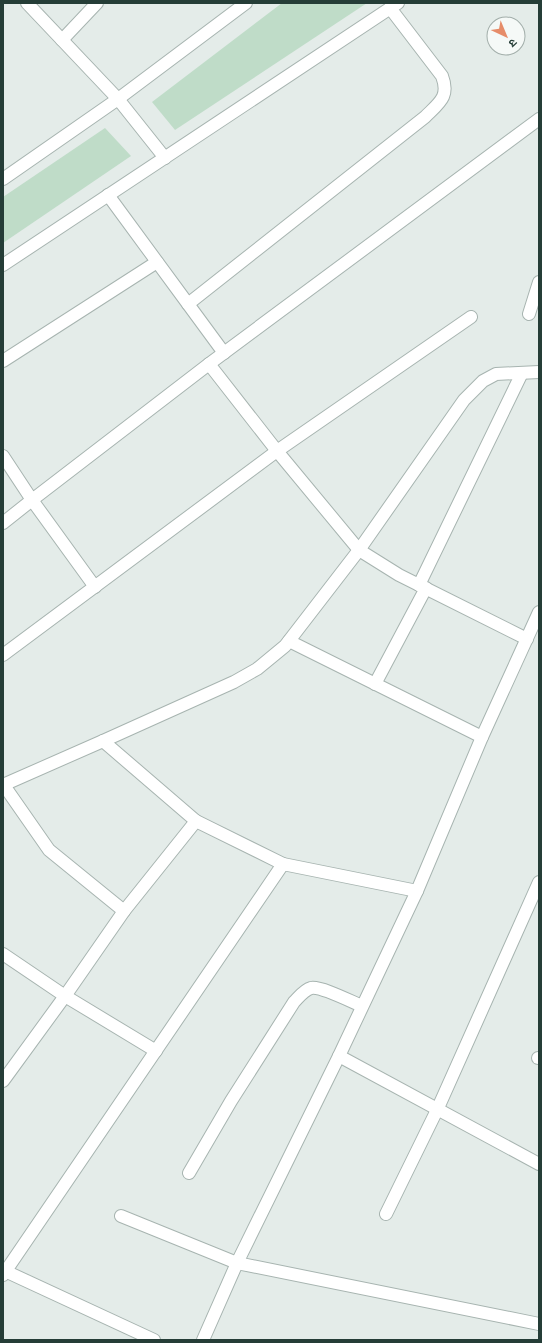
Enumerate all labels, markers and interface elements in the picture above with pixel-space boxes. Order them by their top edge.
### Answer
north arrow [486,16,526,56]
text: उ [505,36,520,51]

